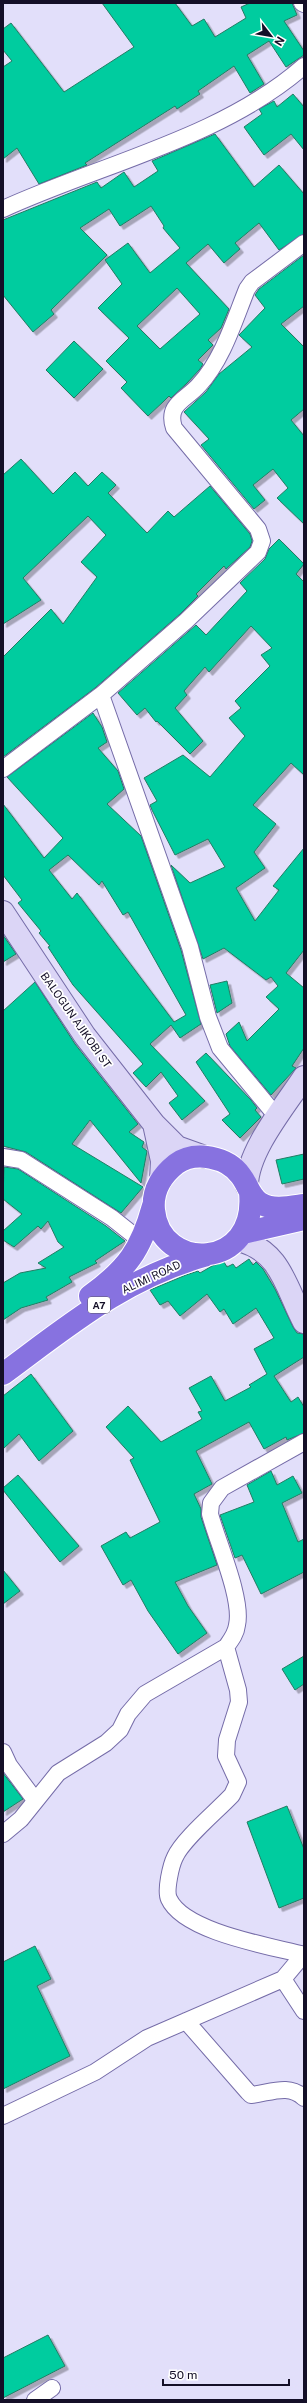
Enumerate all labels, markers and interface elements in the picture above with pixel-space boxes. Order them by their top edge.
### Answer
north arrow [251,16,291,56]
text: N [272,34,287,48]
street label: BALOGUN AJIKOBI ST [38,970,114,1070]
street label: ALIMI ROAD [120,1258,183,1296]
road number: A7 [88,1297,110,1313]
scale bar [163,2361,289,2387]
text: 50 m [169,2368,197,2382]

